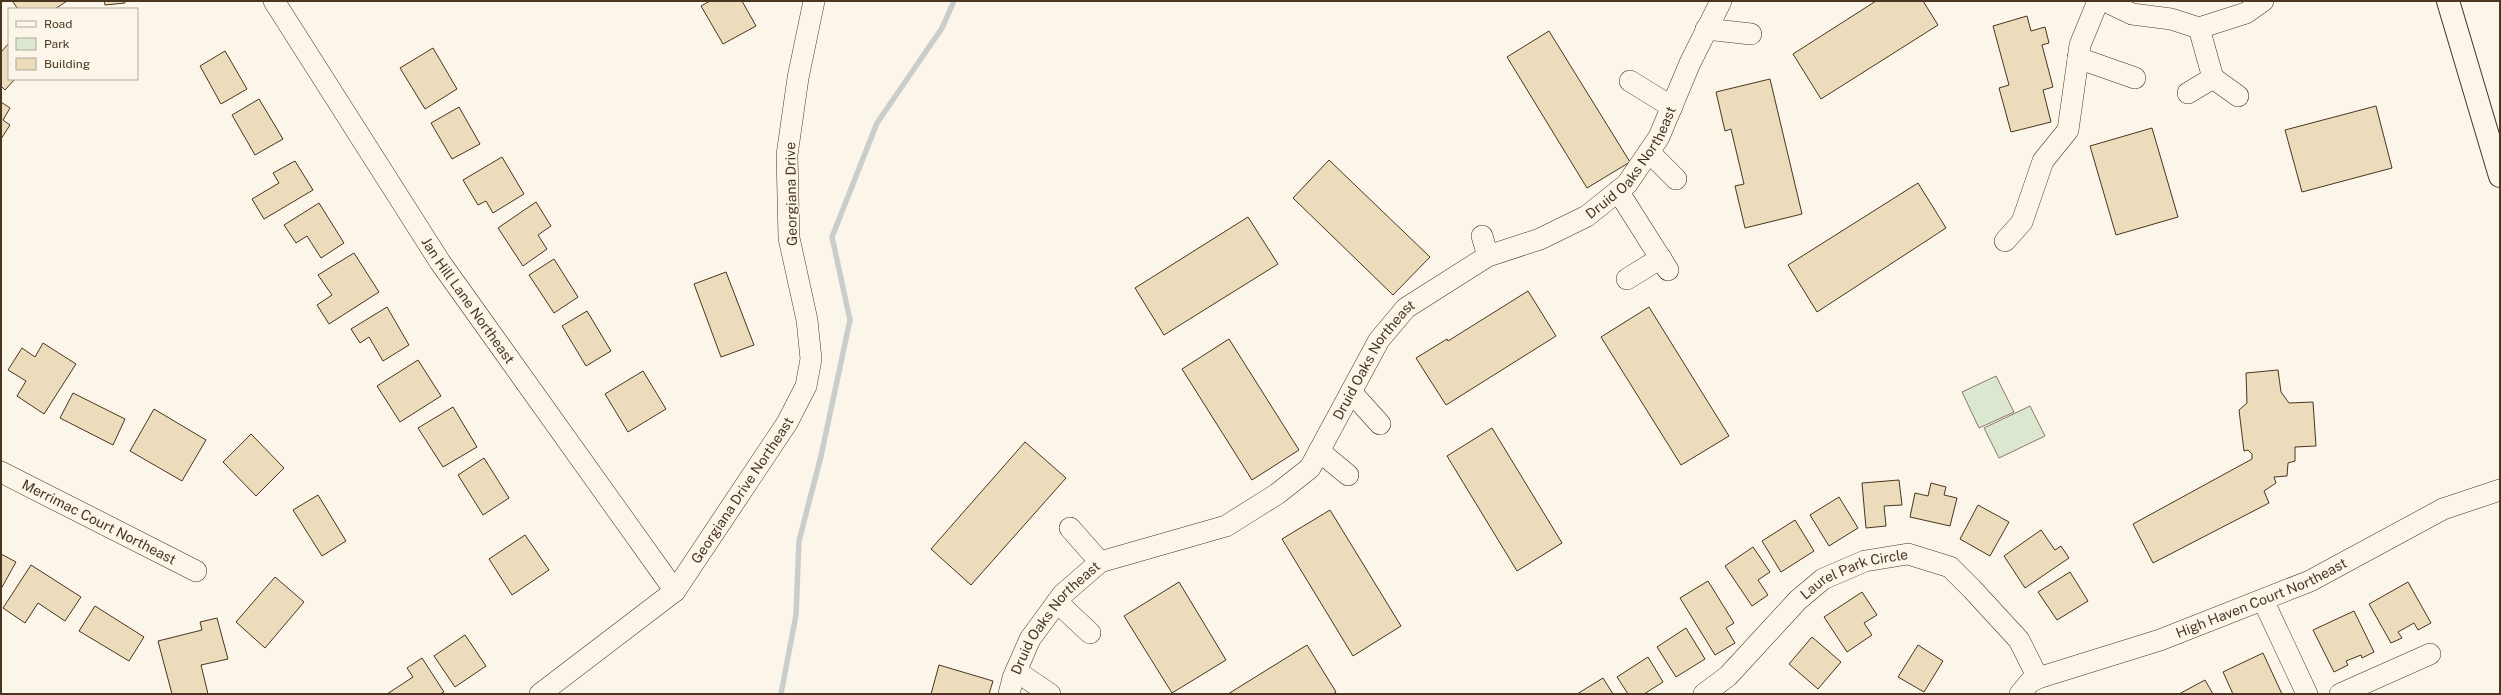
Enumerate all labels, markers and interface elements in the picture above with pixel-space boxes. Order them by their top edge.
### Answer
legend [8,8,138,80]
text: Road [44,17,72,31]
text: Park [44,37,70,51]
text: Building [44,57,90,71]
street label: Druid Oaks Northeast [1583,104,1679,222]
street label: Georgiana Drive [782,142,800,246]
street label: Jan Hill Lane Northeast [418,234,518,367]
street label: Druid Oaks Northeast [1330,297,1418,422]
street label: Georgiana Drive Northeast [688,414,797,566]
street label: Merrimac Court Northeast [19,476,179,568]
street label: Laurel Park Circle [1797,546,1909,602]
street label: High Haven Court Northeast [2174,555,2349,641]
street label: Druid Oaks Northeast [1007,558,1103,677]

